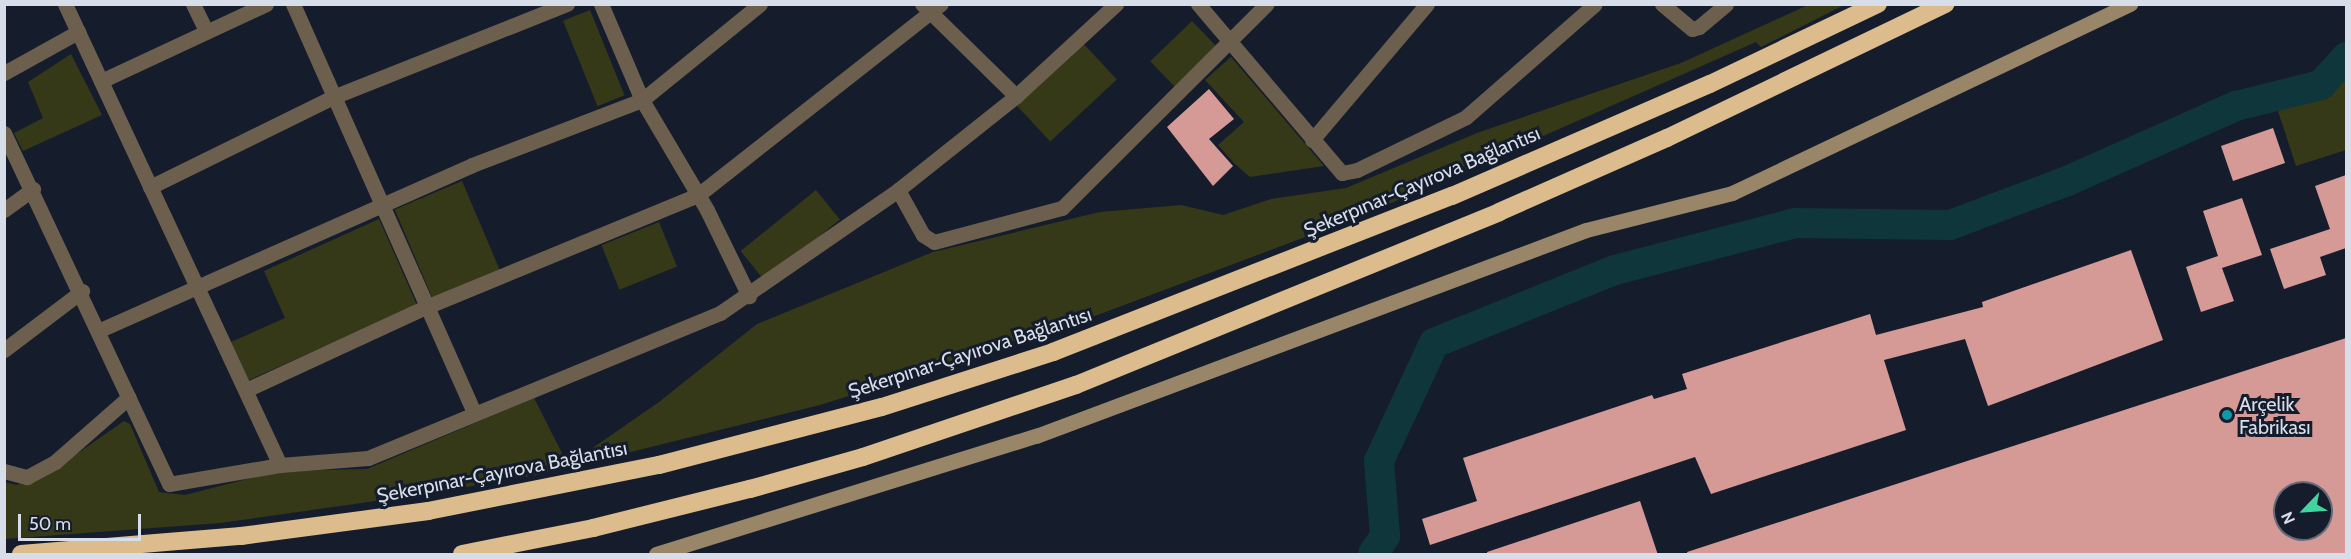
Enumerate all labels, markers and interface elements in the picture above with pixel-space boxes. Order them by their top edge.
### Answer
street label: Şekerpınar-Çayırova Bağlantısı [1300,121,1544,243]
street label: Şekerpınar-Çayırova Bağlantısı [845,302,1095,404]
place label: Arçelik Fabrikası [2239,392,2311,439]
marker: Arçelik Fabrikası [2220,408,2234,422]
street label: Şekerpınar-Çayırova Bağlantısı [375,436,629,508]
north arrow [2273,481,2333,541]
scale bar [21,502,144,540]
text: N [2277,509,2299,527]
text: 50 m [29,513,71,535]

